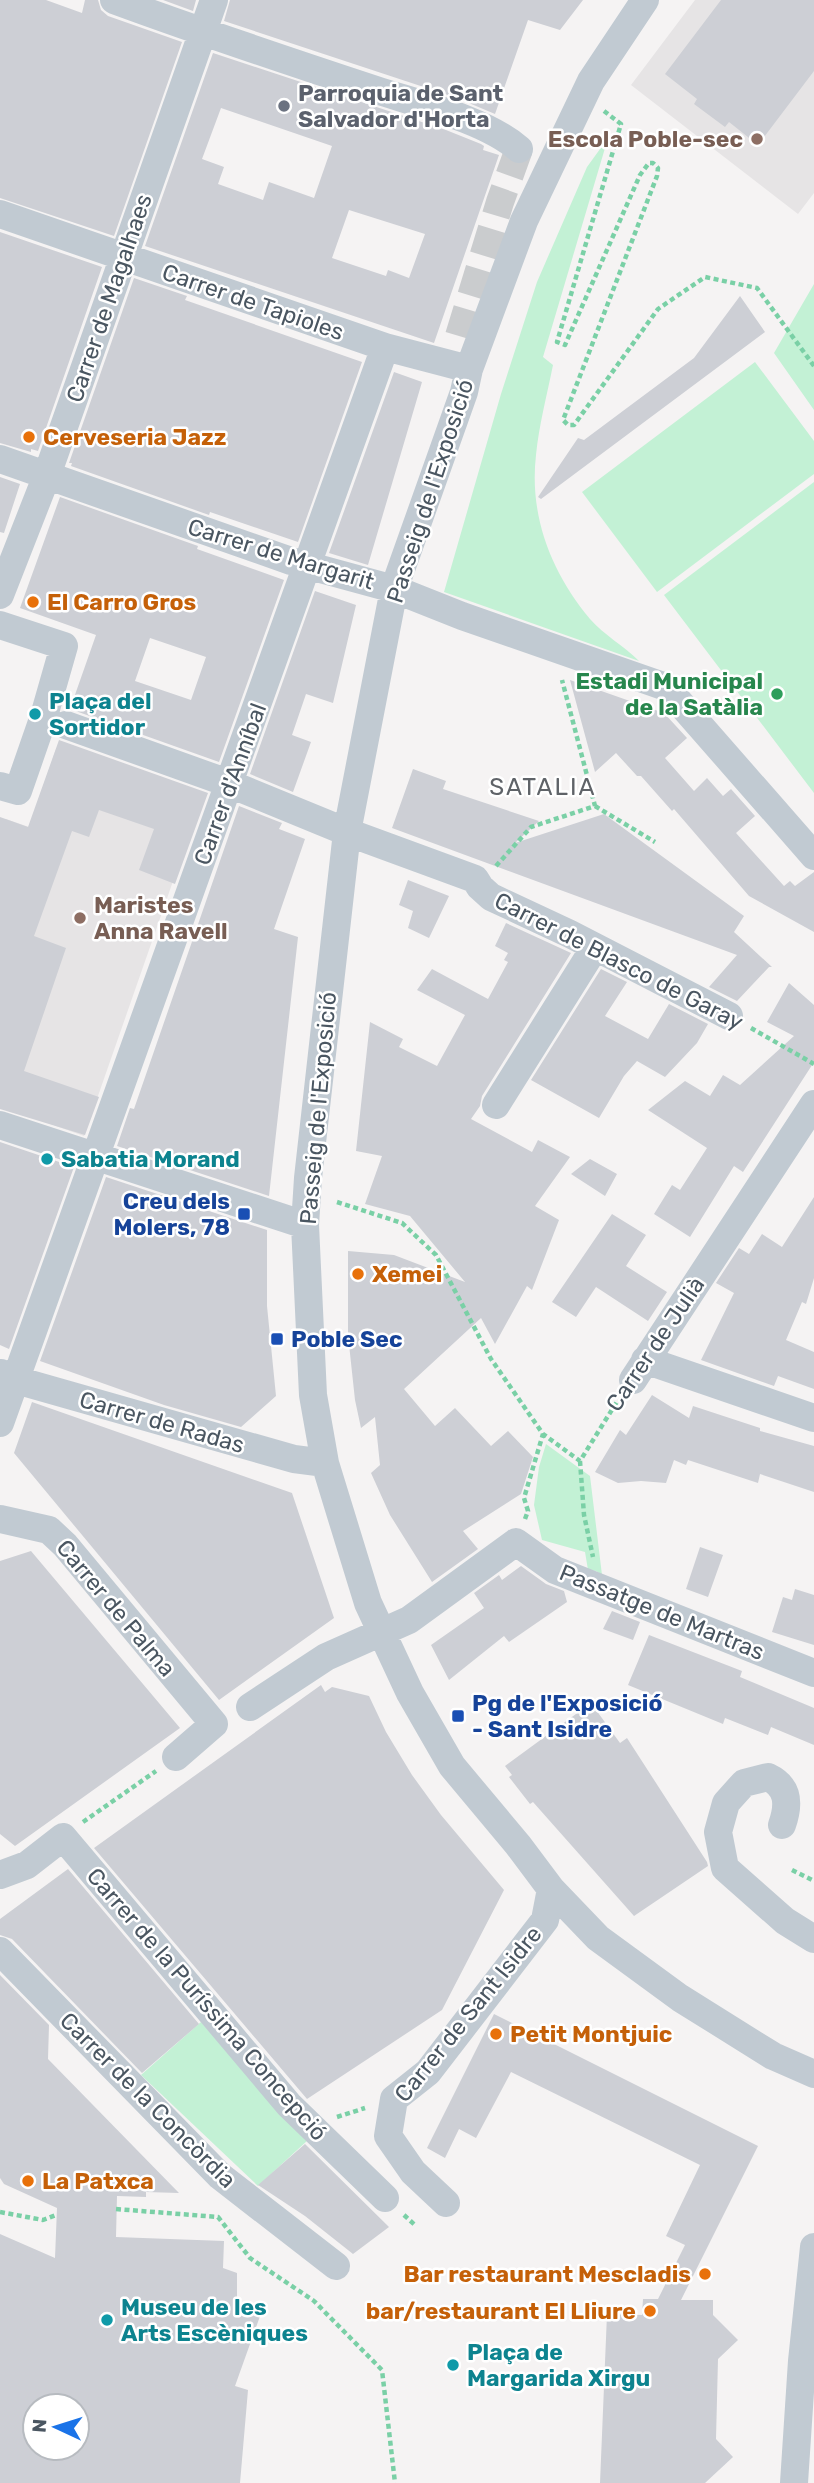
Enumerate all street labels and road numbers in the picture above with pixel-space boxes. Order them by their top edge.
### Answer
street label: Carrer de Magalhaes [60,190,158,406]
street label: Carrer de Tapioles [159,258,347,346]
street label: Passeig de l'Exposició [381,376,479,606]
street label: Carrer de Margarit [184,512,378,596]
street label: Carrer d'Anníbal [188,699,272,869]
street label: Carrer de Blasco de Garay [490,886,748,1036]
street label: Passeig de l'Exposició [294,991,342,1225]
street label: Carrer de Julià [600,1271,710,1417]
street label: Carrer de Radas [76,1385,248,1459]
street label: Carrer de Palma [51,1534,181,1682]
street label: Passatge de Martras [556,1558,768,1666]
street label: Carrer de la Puríssima Concepció [81,1862,333,2146]
street label: Carrer de Sant Isidre [388,1920,548,2108]
street label: Carrer de la Concòrdia [54,2006,242,2194]

